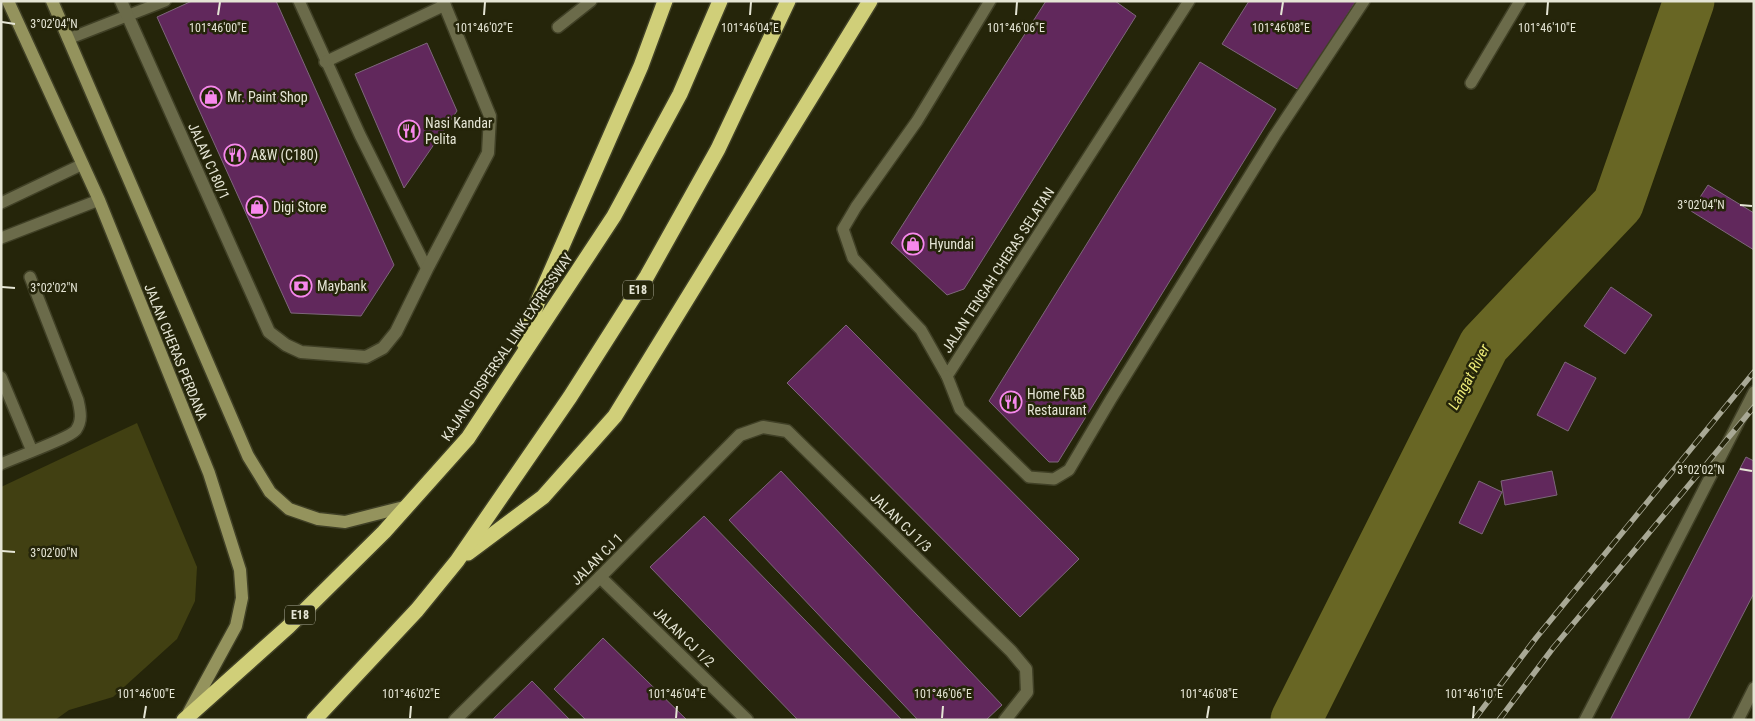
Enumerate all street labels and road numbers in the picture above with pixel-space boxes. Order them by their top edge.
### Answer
street label: JALAN C180/1 [185,120,233,202]
street label: JALAN TENGAH CHERAS SELATAN [939,184,1057,356]
street label: KAJANG DISPERSAL LINK EXPRESSWAY [438,250,576,444]
road number: E18 [623,280,653,300]
street label: JALAN CHERAS PERDANA [141,281,211,423]
street label: JALAN CJ 1/3 [867,489,935,555]
street label: JALAN CJ 1 [568,530,626,588]
street label: JALAN CJ 1/2 [650,604,718,670]
road number: E18 [285,606,315,624]

